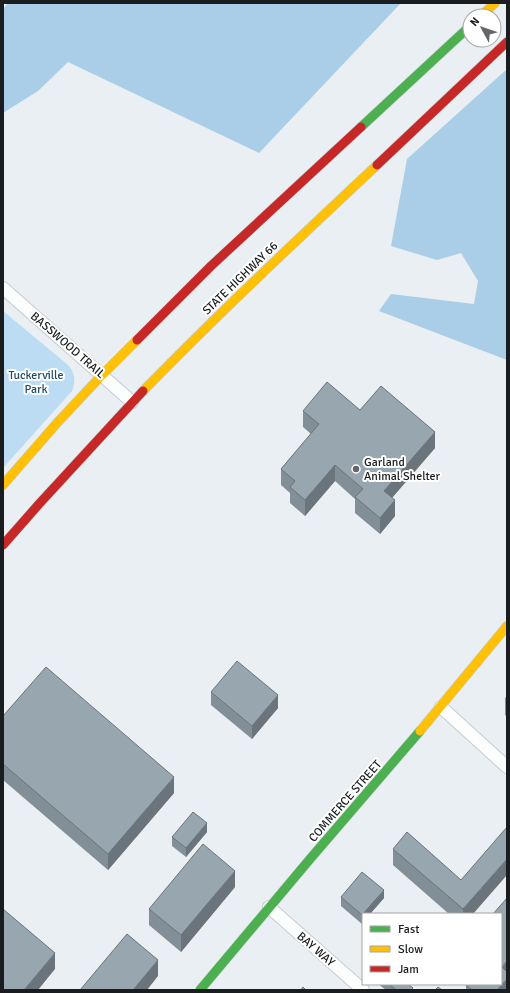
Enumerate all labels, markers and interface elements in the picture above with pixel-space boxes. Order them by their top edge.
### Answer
north arrow [462,8,502,48]
text: N [467,15,482,29]
street label: STATE HIGHWAY 66 [199,239,281,318]
street label: BASSWOOD TRAIL [27,309,108,382]
park label: Tuckerville Park [8,368,64,397]
place label: Garland Animal Shelter [364,455,441,484]
marker: Garland Animal Shelter [351,464,361,474]
street label: COMMERCE STREET [306,757,385,845]
legend [362,913,502,985]
text: Fast [398,922,419,937]
street label: BAY WAY [294,929,338,970]
text: Slow [398,942,423,957]
text: Jam [398,962,419,977]

